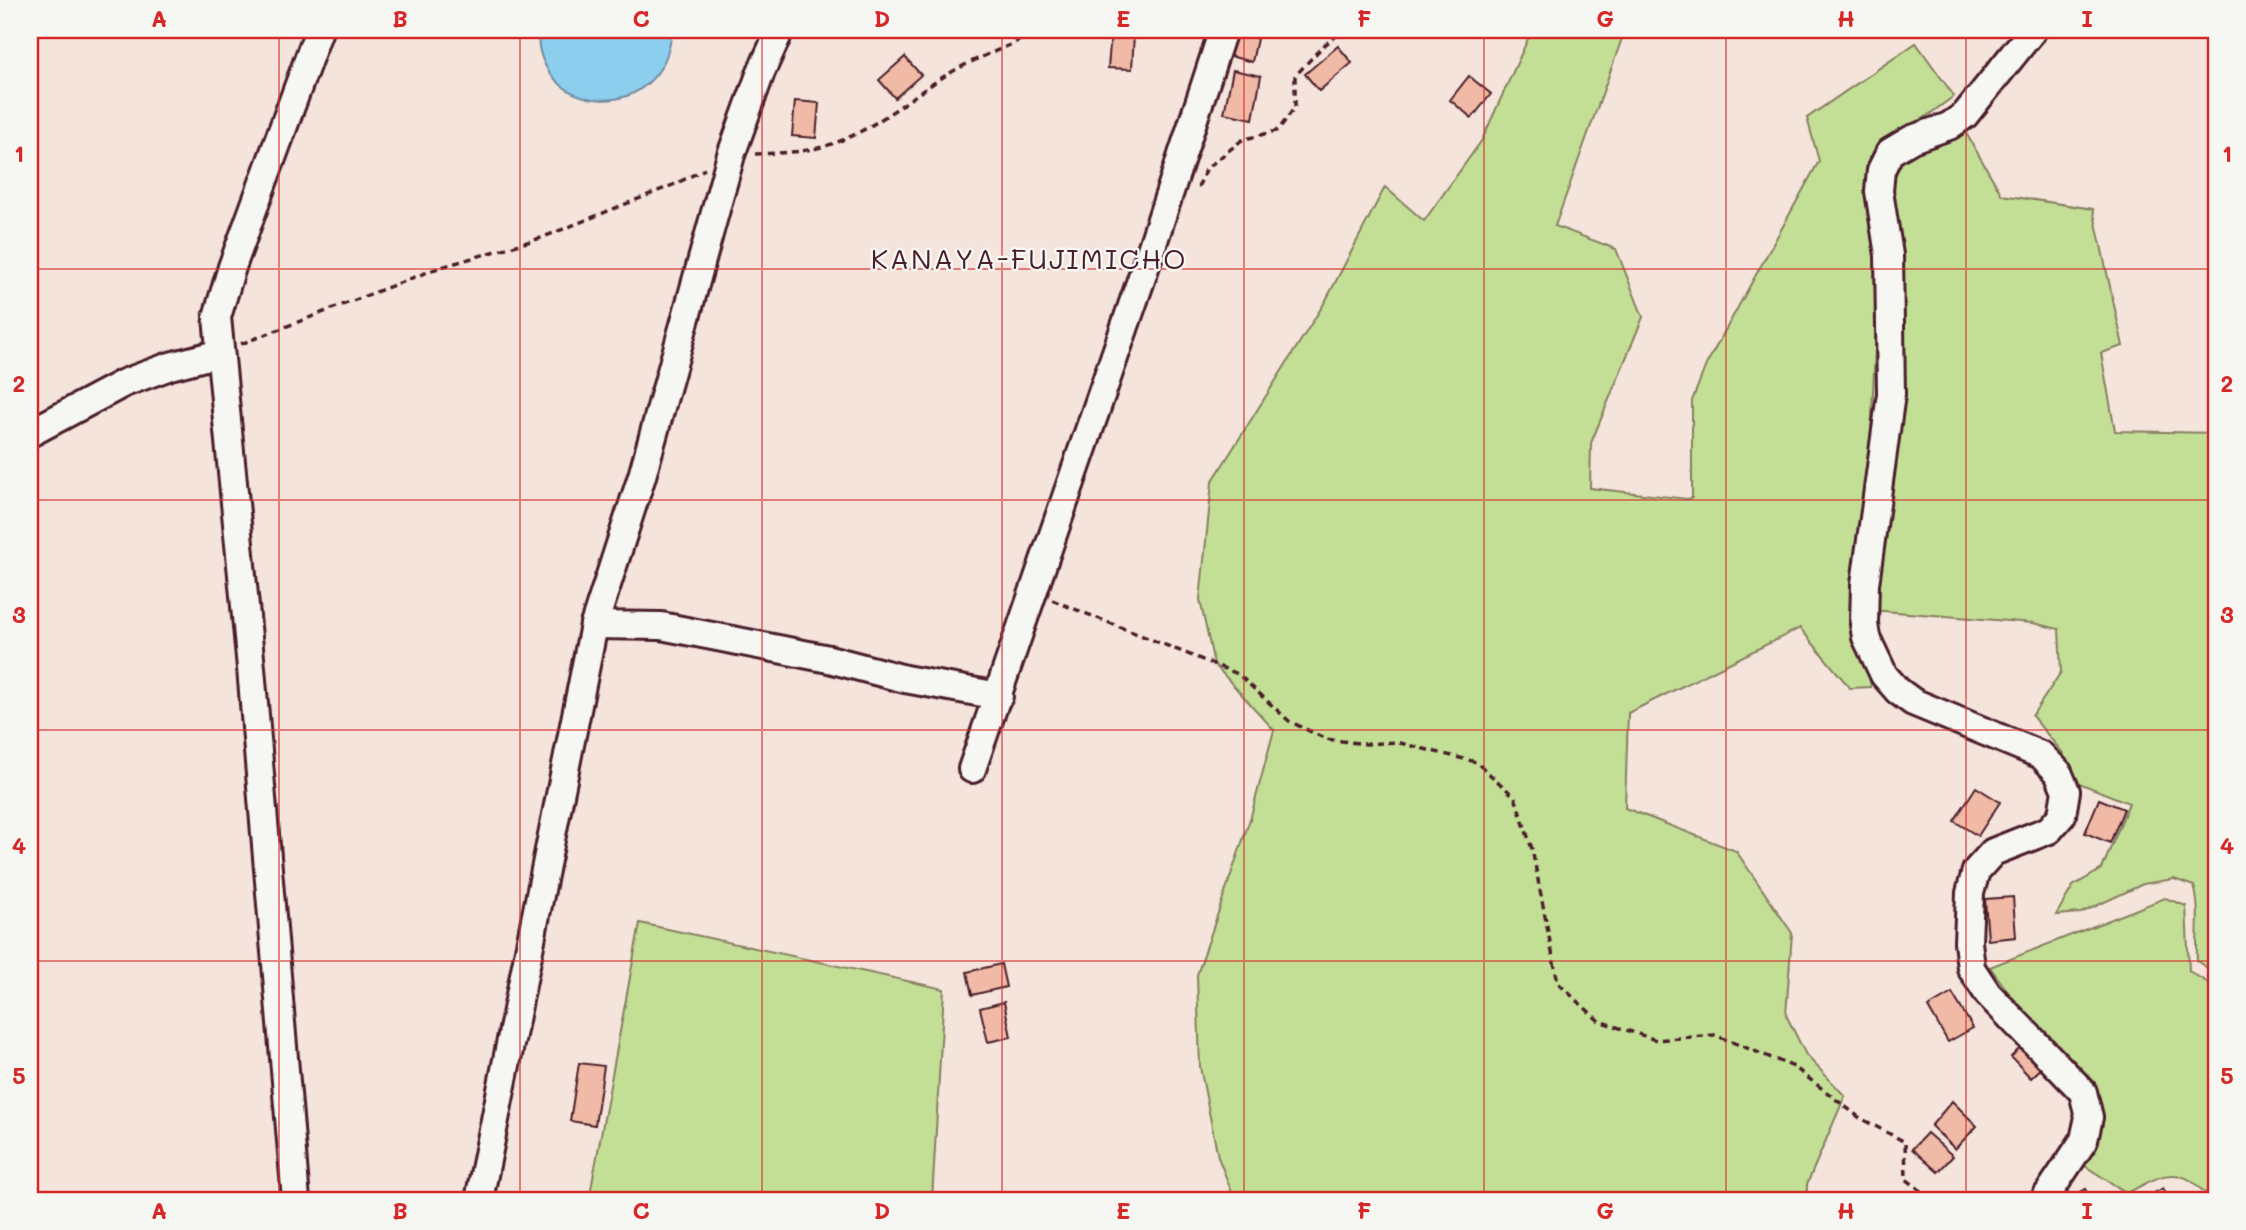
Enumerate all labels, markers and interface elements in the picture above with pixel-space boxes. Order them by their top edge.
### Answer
text: A [151,3,167,33]
text: B [392,3,408,33]
text: C [632,3,650,33]
text: D [874,3,890,33]
text: E [1116,3,1130,33]
text: F [1357,3,1371,33]
text: G [1596,3,1614,33]
text: H [1837,3,1855,33]
text: I [2081,3,2093,33]
text: 1 [14,138,24,168]
text: 1 [2222,138,2232,168]
district label: KANAYA-FUJIMICHO [871,240,1187,276]
text: 2 [13,368,25,398]
text: 2 [2221,368,2233,398]
text: 3 [12,599,26,629]
text: 3 [2220,599,2234,629]
text: 4 [12,830,26,860]
text: 4 [2220,830,2234,860]
text: 5 [12,1060,26,1090]
text: 5 [2220,1060,2234,1090]
text: A [151,1195,167,1225]
text: B [392,1195,408,1225]
text: C [632,1195,650,1225]
text: D [874,1195,890,1225]
text: E [1116,1195,1130,1225]
text: F [1357,1195,1371,1225]
text: G [1596,1195,1614,1225]
text: H [1837,1195,1855,1225]
text: I [2081,1195,2093,1225]

